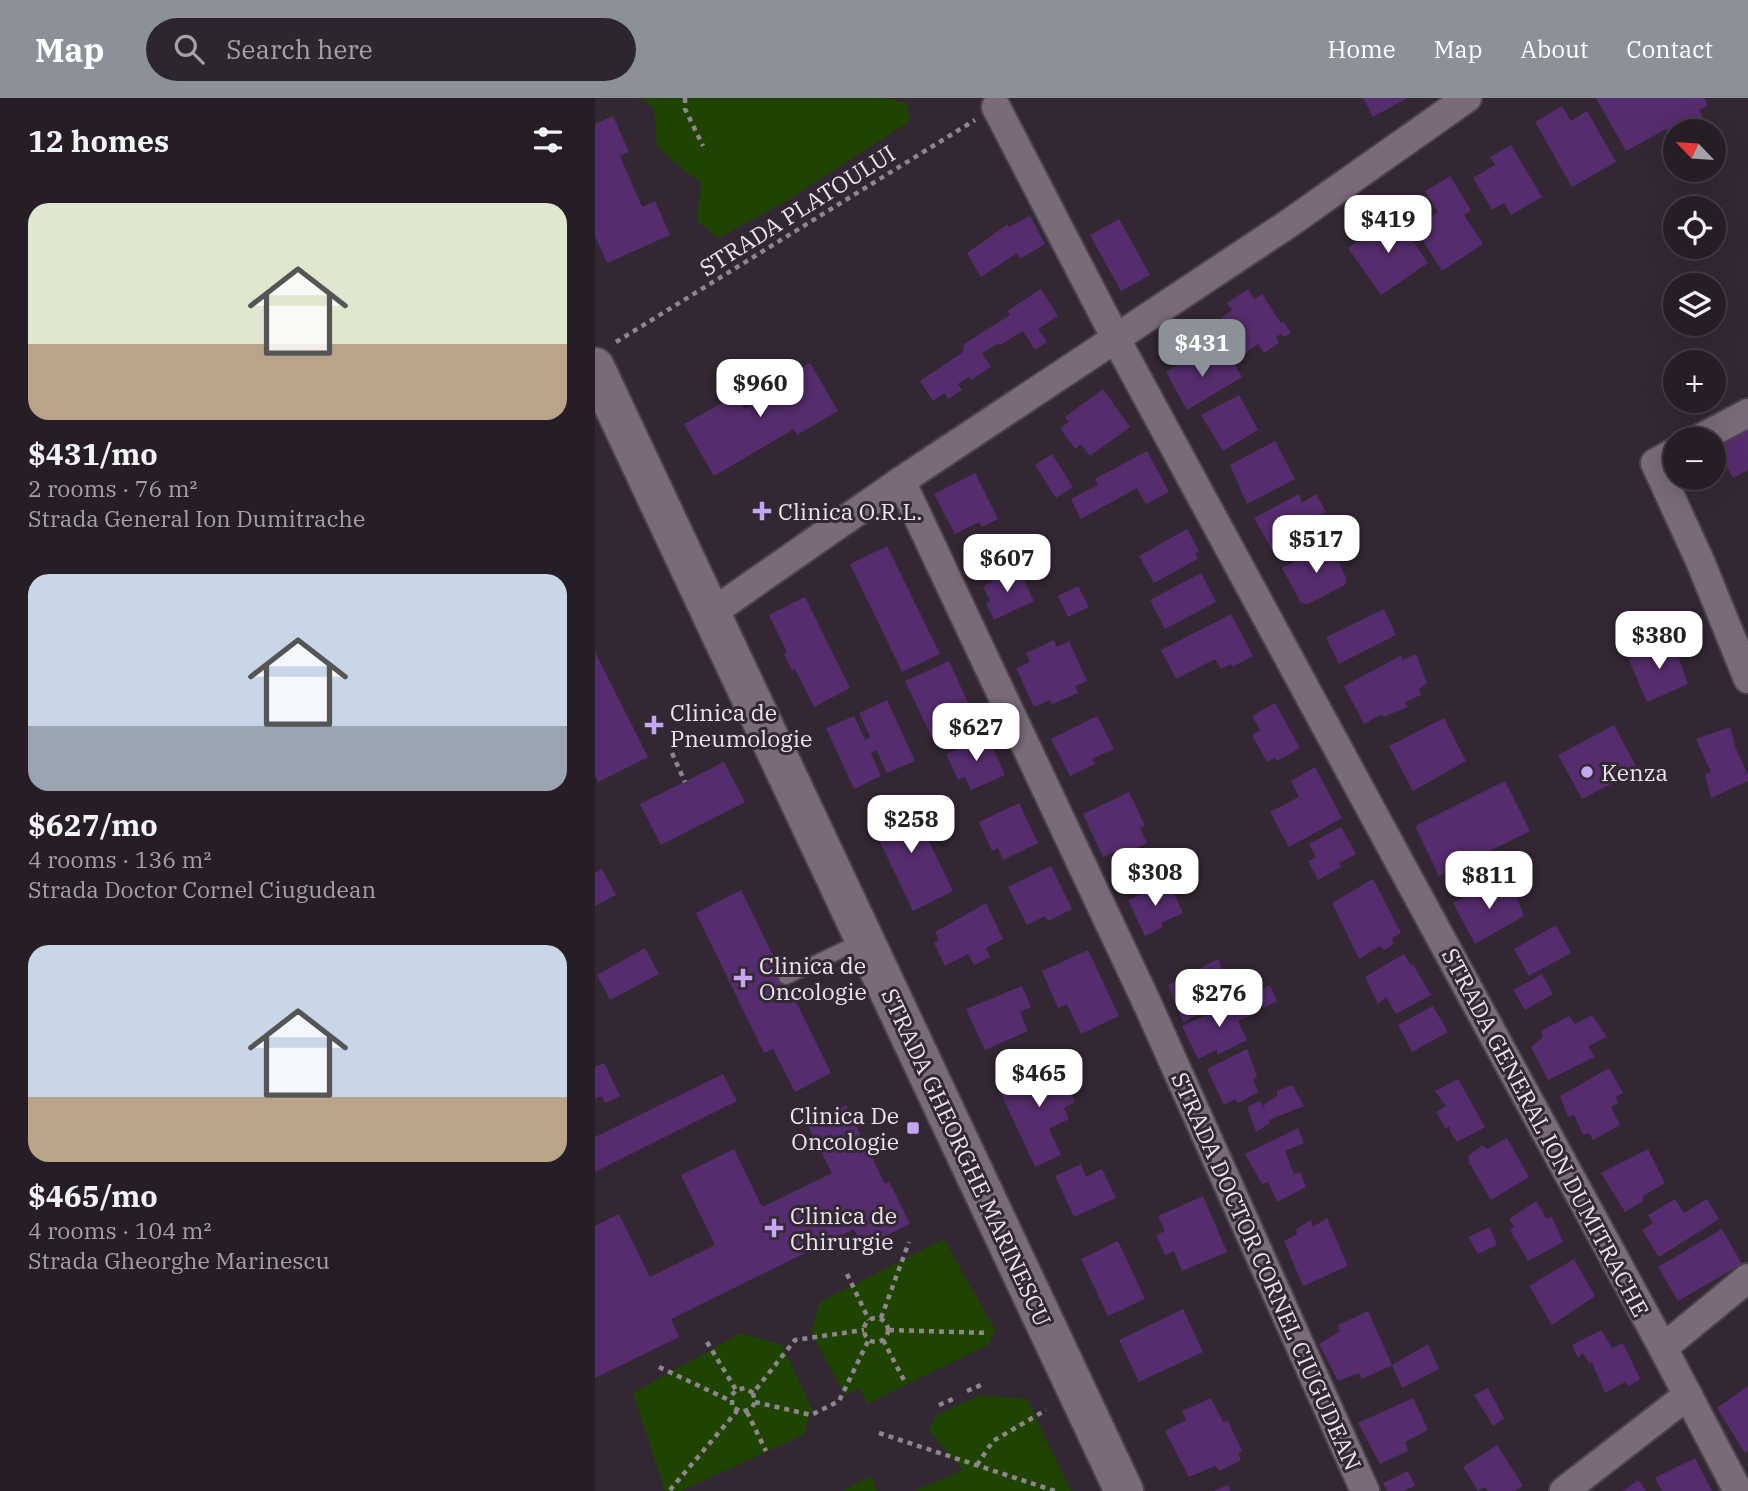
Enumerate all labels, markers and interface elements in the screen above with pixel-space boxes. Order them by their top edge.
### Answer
search box [146,18,636,81]
text: Map [35,28,104,71]
icon: search [170,30,208,68]
text: Search here [226,32,373,66]
text: Home [1328,33,1396,65]
text: Map [1434,33,1482,65]
text: About [1520,33,1588,65]
text: Contact [1626,33,1713,65]
north arrow [1663,119,1725,182]
map controls [1663,119,1726,490]
text: 12 homes [28,121,169,160]
icon: filters [529,121,567,159]
street label: STRADA PLATOULUI [694,138,900,282]
pin: $419 [1347,195,1429,255]
button: locate [1663,196,1726,259]
text: $419 [1360,203,1416,233]
icon: home [235,248,361,374]
button: layers [1663,273,1726,336]
pin: $431 [1161,320,1243,379]
text: $431 [1174,327,1230,357]
button: + [1663,350,1726,413]
pin: $960 [719,360,801,419]
text: $960 [732,367,788,397]
button: − [1663,427,1726,490]
text: $431/mo [28,434,158,473]
text: 2 rooms · 76 m² [28,473,198,503]
place label: Clinica O.R.L. [778,496,922,526]
marker: Clinica O.R.L. [752,501,772,521]
text: Strada General Ion Dumitrache [28,503,365,533]
pin: $517 [1275,516,1357,575]
text: $517 [1288,523,1344,553]
pin: $607 [966,534,1048,594]
text: $607 [979,542,1035,572]
pin: $380 [1618,612,1700,671]
icon: home [235,619,361,745]
text: $380 [1631,619,1687,649]
place label: Clinica de Pneumologie [670,697,812,753]
pin: $627 [935,704,1017,763]
text: $627 [948,711,1004,741]
marker: Clinica de Pneumologie [644,715,664,735]
place label: Kenza [1601,757,1668,787]
marker: Kenza [1579,764,1595,780]
pin: $258 [870,796,952,855]
text: $258 [883,803,939,833]
text: $627/mo [28,805,158,844]
text: 4 rooms · 136 m² [28,844,211,874]
pin: $308 [1114,848,1196,908]
pin: $811 [1448,852,1530,911]
text: $308 [1127,856,1183,886]
text: $811 [1461,859,1517,889]
text: Strada Doctor Cornel Ciugudean [28,874,376,904]
street label: STRADA GENERAL ION DUMITRACHE [1436,942,1656,1322]
place label: Clinica de Oncologie [759,950,867,1006]
marker: Clinica de Oncologie [733,968,753,988]
pin: $276 [1178,970,1260,1029]
text: $276 [1191,977,1247,1007]
street label: STRADA GHEORGHE MARINESCU [875,983,1059,1331]
icon: home [235,990,361,1116]
pin: $465 [998,1049,1080,1109]
text: $465 [1011,1057,1067,1087]
street label: STRADA DOCTOR CORNEL CIUGUDEAN [1165,1067,1369,1475]
place label: Clinica De Oncologie [790,1100,899,1156]
marker: Clinica De Oncologie [905,1120,921,1136]
text: $465/mo [28,1176,158,1215]
place label: Clinica de Chirurgie [790,1200,897,1256]
text: 4 rooms · 104 m² [28,1215,211,1245]
marker: Clinica de Chirurgie [764,1218,784,1238]
text: Strada Gheorghe Marinescu [28,1245,330,1275]

